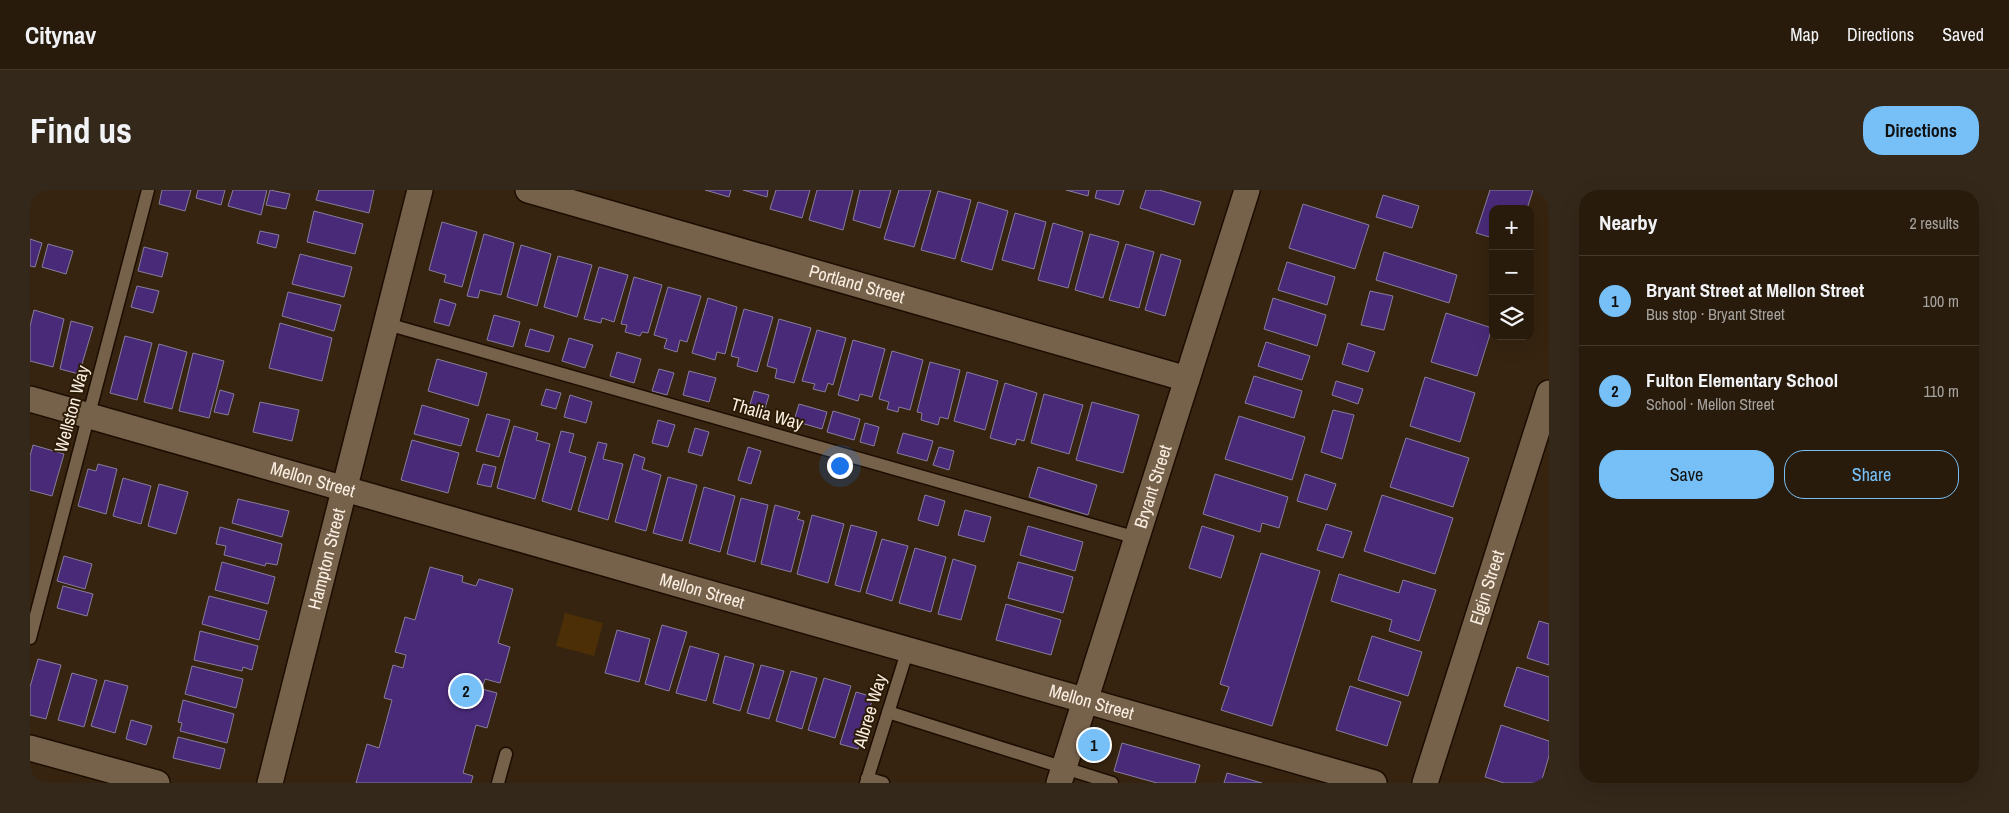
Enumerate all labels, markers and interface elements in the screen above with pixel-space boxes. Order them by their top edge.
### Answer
text: Citynav [25,19,96,51]
text: Map [1790,22,1819,47]
text: Directions [1847,22,1914,47]
text: Saved [1942,22,1984,47]
button: Directions [1863,106,1979,155]
text: Find us [30,107,132,154]
map controls [1489,205,1534,340]
button: + [1489,205,1534,250]
text: Nearby [1599,208,1657,237]
text: 2 results [1909,212,1959,234]
button: − [1489,250,1534,295]
street label: Portland Street [806,258,908,309]
text: Bryant Street at Mellon Street [1646,277,1864,303]
text: 1 [1611,290,1619,312]
text: 100 m [1923,290,1959,312]
button: layers [1489,295,1534,340]
text: Bus stop · Bryant Street [1646,303,1785,325]
street label: Wellston Way [48,362,95,455]
text: Fulton Elementary School [1646,367,1838,393]
text: 2 [1611,380,1619,402]
text: 110 m [1923,380,1959,402]
street label: Thalia Way [728,391,807,436]
text: School · Mellon Street [1646,393,1774,415]
street label: Bryant Street [1128,441,1177,531]
button: Save [1599,450,1774,499]
button: Share [1784,450,1959,499]
your location [827,453,853,479]
street label: Mellon Street [268,455,358,503]
street label: Hampton Street [301,506,351,612]
street label: Elgin Street [1463,547,1510,628]
street label: Mellon Street [657,567,748,615]
street label: Albree Way [846,670,893,752]
pin: 2 [450,672,482,710]
street label: Mellon Street [1046,678,1137,726]
pin: 1 [1078,726,1110,764]

